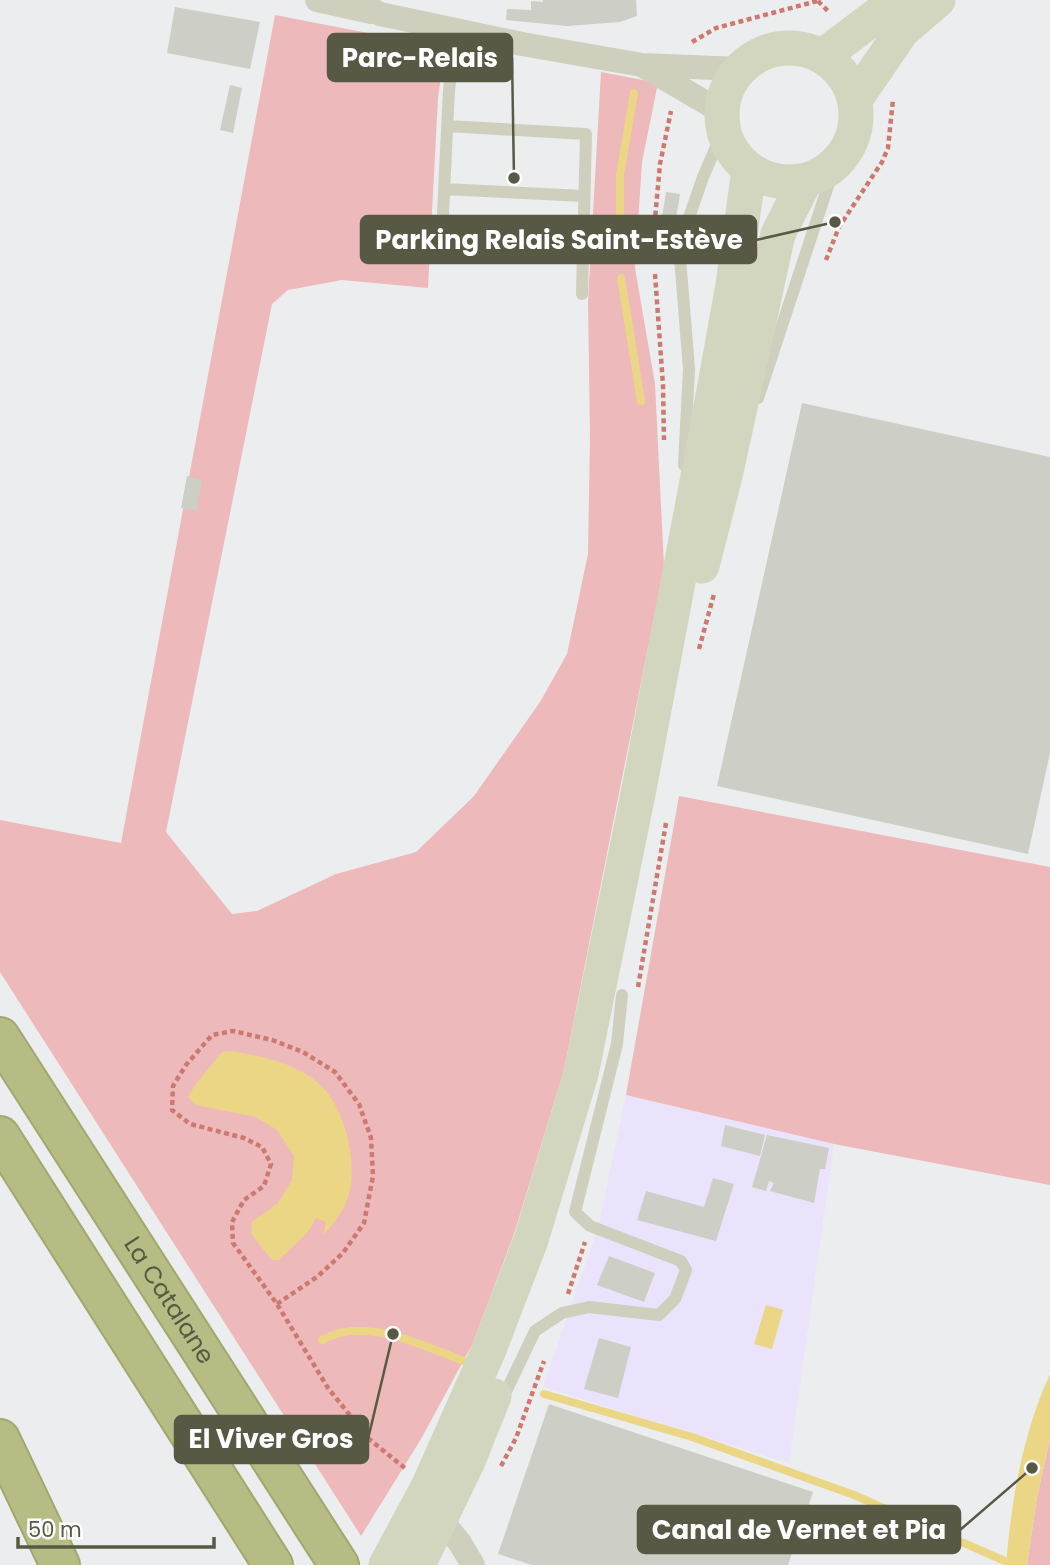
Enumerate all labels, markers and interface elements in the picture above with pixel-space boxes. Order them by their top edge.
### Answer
callout: Parc-Relais [328,34,512,81]
text: Parc-Relais [342,40,498,76]
callout: Parking Relais Saint-Estève [361,216,756,263]
text: Parking Relais Saint-Estève [375,222,743,258]
street label: La Catalane [116,1230,223,1370]
callout: El Viver Gros [175,1416,368,1463]
text: El Viver Gros [189,1421,353,1457]
scale bar [18,1506,214,1550]
callout: Canal de Vernet et Pia [638,1506,960,1553]
text: Canal de Vernet et Pia [652,1512,946,1548]
text: 50 m [28,1515,82,1544]

